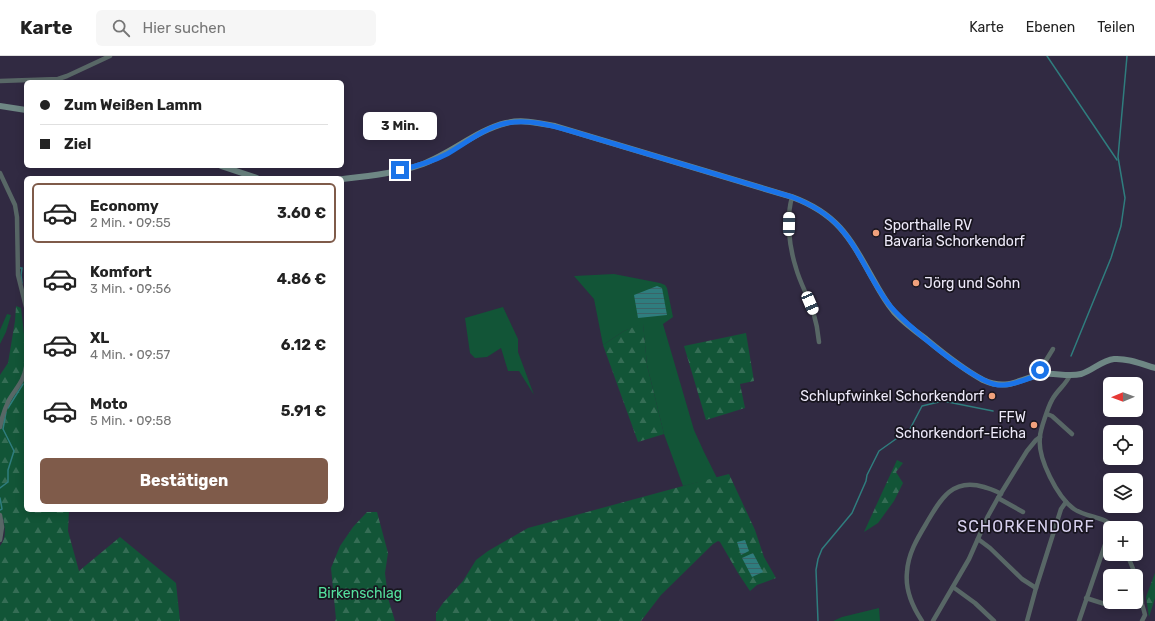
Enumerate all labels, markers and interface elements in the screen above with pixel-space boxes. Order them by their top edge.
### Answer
search box [96,10,376,46]
text: Karte [20,16,72,39]
icon: search [110,17,132,39]
text: Hier suchen [142,19,226,37]
text: Karte [969,19,1004,36]
text: Ebenen [1026,19,1075,36]
text: Teilen [1097,19,1135,36]
text: Zum Weißen Lamm [64,96,202,114]
callout: 3 Min. [363,112,437,140]
text: 3 Min. [381,118,419,133]
text: Ziel [64,135,91,153]
route end [391,161,409,179]
icon: car [42,195,78,231]
text: Economy [90,197,159,215]
text: 3.60 € [277,204,326,222]
car [783,212,795,236]
text: 2 Min. · 09:55 [90,215,171,230]
place label: Sporthalle RV Bavaria Schorkendorf [884,217,1025,250]
marker: Sporthalle RV Bavaria Schorkendorf [871,228,881,238]
icon: car [42,261,78,297]
text: Komfort [90,263,152,281]
text: 4.86 € [277,270,326,288]
place label: Jörg und Sohn [924,275,1020,292]
marker: Jörg und Sohn [911,278,921,288]
text: 3 Min. · 09:56 [90,281,171,296]
car [800,290,820,316]
icon: car [42,327,78,363]
text: XL [90,329,109,347]
text: 6.12 € [281,336,326,354]
text: 4 Min. · 09:57 [90,347,170,362]
route start [1031,361,1049,379]
north arrow [1103,377,1143,417]
map controls [1103,377,1143,609]
place label: Schlupfwinkel Schorkendorf [800,388,985,405]
marker: Schlupfwinkel Schorkendorf [987,391,997,401]
icon: car [42,393,78,429]
text: Moto [90,395,128,413]
text: 5.91 € [281,402,326,420]
place label: FFW Schorkendorf-Eicha [895,409,1026,442]
text: 5 Min. · 09:58 [90,413,171,428]
marker: FFW Schorkendorf-Eicha [1029,420,1039,430]
button: locate [1103,425,1143,465]
button: Bestätigen [40,458,328,504]
button: layers [1103,473,1143,513]
district label: SCHORKENDORF [957,517,1095,536]
button: + [1103,521,1143,561]
button: − [1103,569,1143,609]
park label: Birkenschlag [318,585,402,602]

